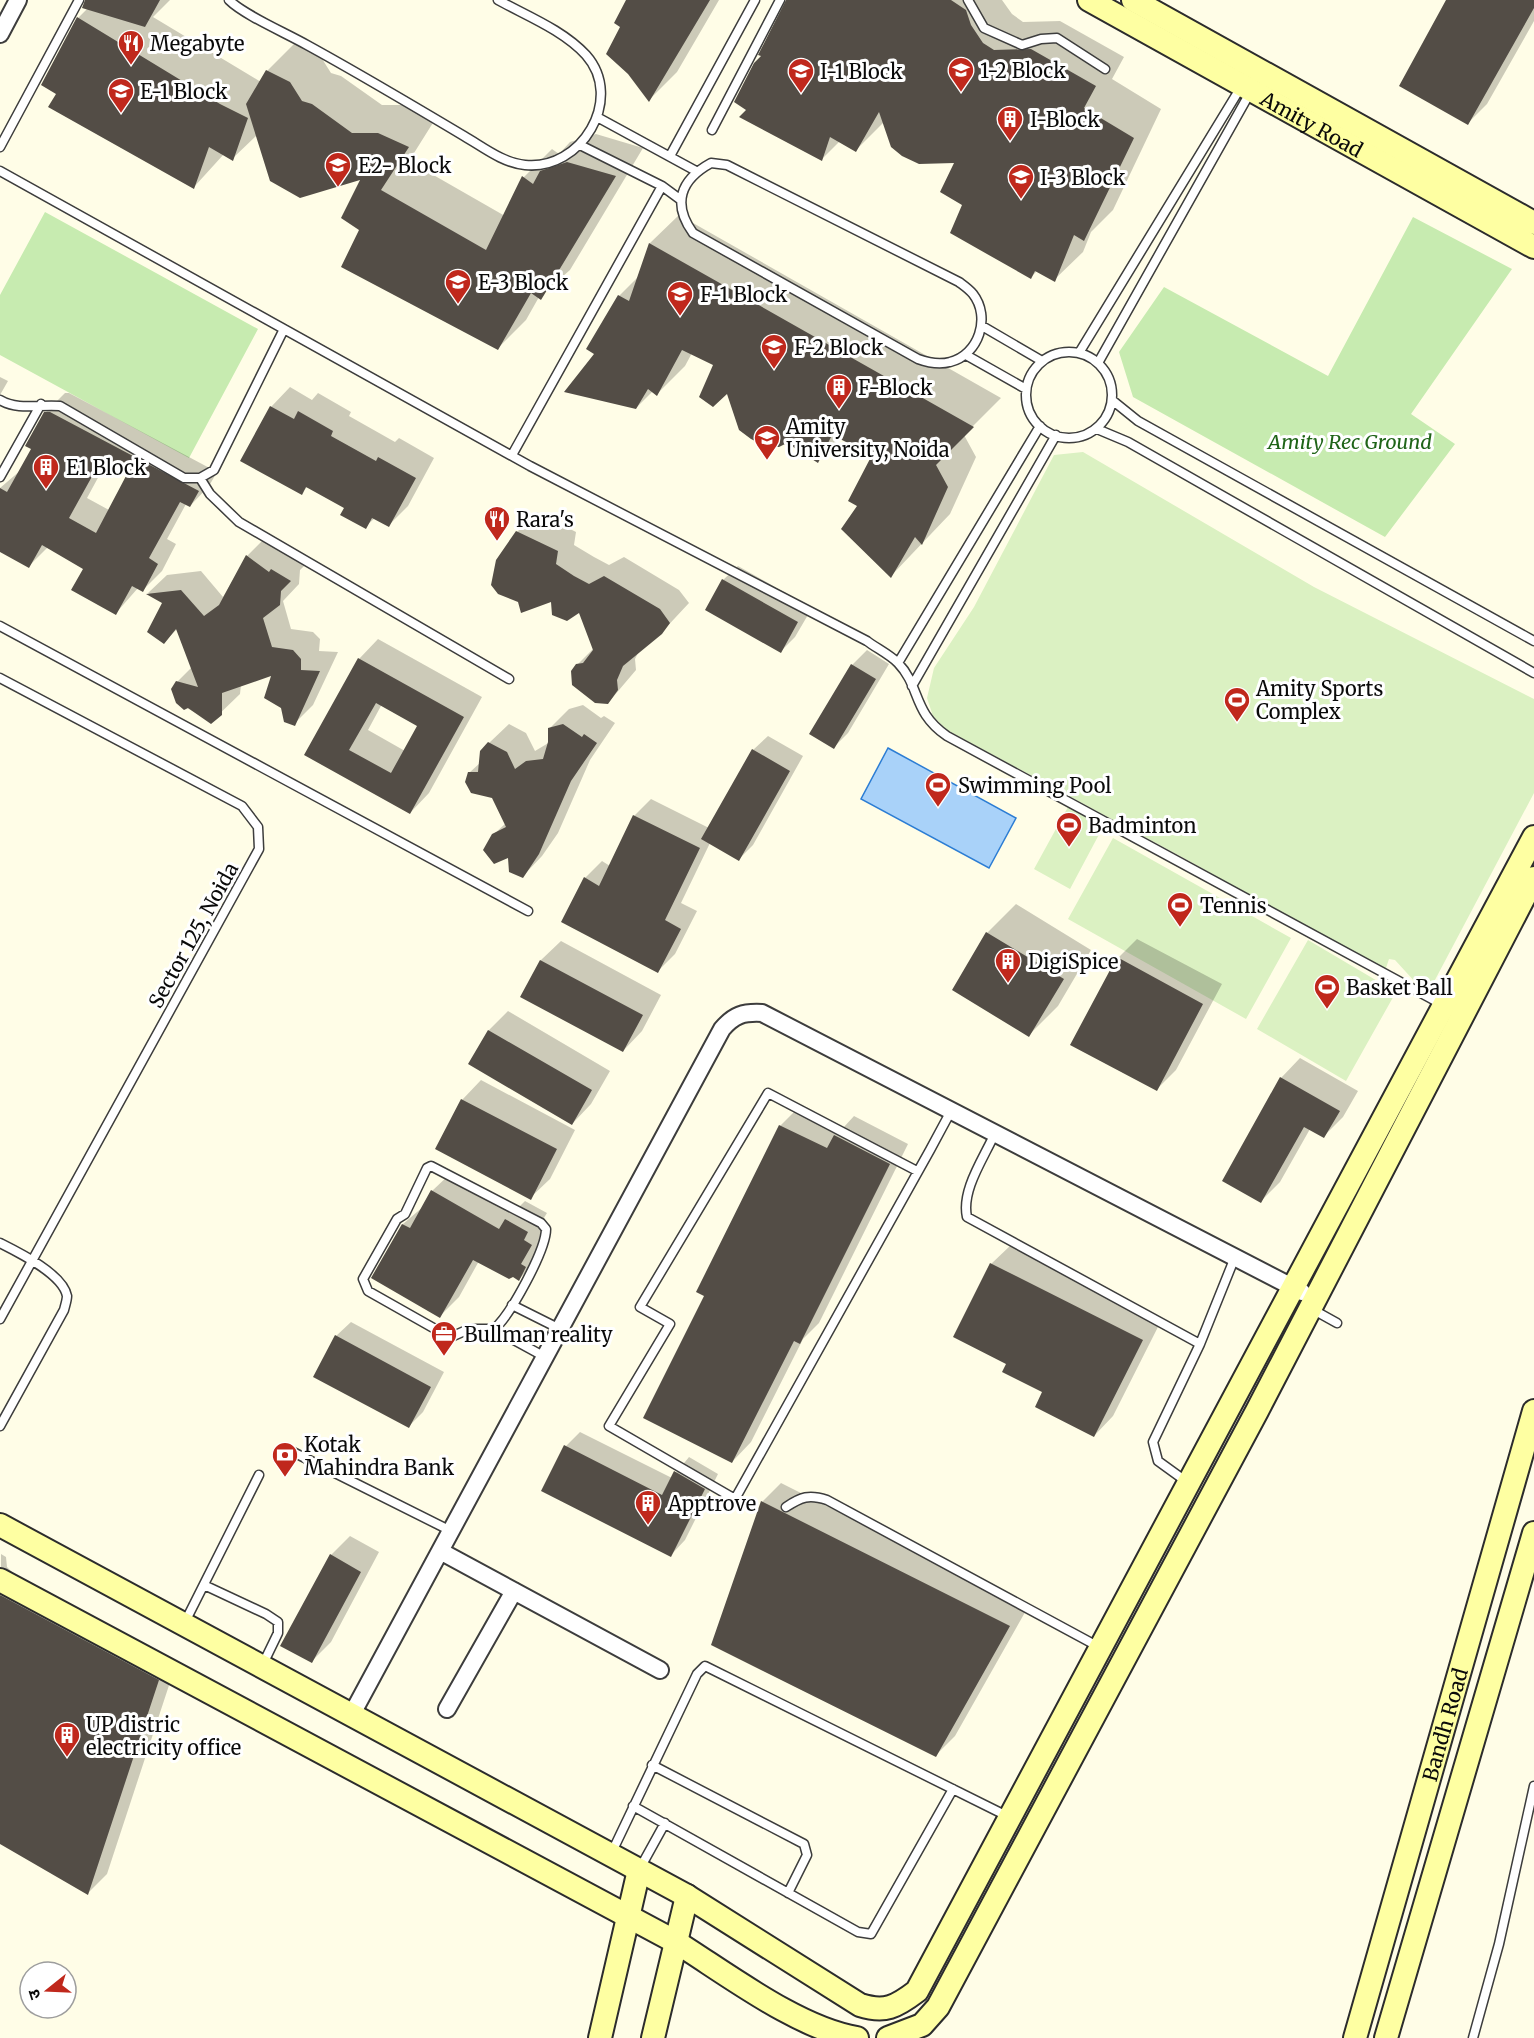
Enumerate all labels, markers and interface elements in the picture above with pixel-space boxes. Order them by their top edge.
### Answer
restaurant icon: Megabyte [116,28,146,66]
place label: Megabyte [150,31,244,56]
school or university icon: 1-2 Block [946,55,976,93]
school or university icon: I-1 Block [786,56,816,94]
place label: 1-2 Block [980,58,1066,83]
place label: I-1 Block [820,59,903,84]
school or university icon: E-1 Block [106,76,136,114]
place label: E-1 Block [140,79,228,104]
street label: Amity Road [1256,85,1367,162]
building icon: I-Block [995,104,1025,142]
place label: I-Block [1030,107,1100,132]
school or university icon: E2- Block [323,150,353,188]
place label: E2- Block [358,153,452,178]
school or university icon: I-3 Block [1006,162,1036,200]
place label: I-3 Block [1040,165,1126,190]
school or university icon: E-3 Block [443,267,473,305]
place label: E-3 Block [478,270,569,295]
school or university icon: F-1 Block [665,279,695,317]
place label: F-1 Block [700,282,788,307]
school or university icon: F-2 Block [759,332,789,370]
place label: F-2 Block [794,335,884,360]
building icon: F-Block [824,372,854,410]
place label: F-Block [858,375,933,400]
place label: Amity University, Noida [785,414,950,462]
school or university icon: Amity University, Noida [752,423,782,461]
park label: Amity Rec Ground [1266,429,1432,454]
building icon: E1 Block [31,452,61,490]
place label: E1 Block [66,455,147,480]
restaurant icon: Rara's [482,504,512,542]
place label: Rara's [516,507,574,532]
place label: Amity Sports Complex [1255,676,1383,724]
sports icon: Amity Sports Complex [1222,685,1252,723]
sports icon: Swimming Pool [923,770,953,808]
place label: Swimming Pool [958,773,1112,798]
sports icon: Badminton [1054,810,1084,848]
place label: Badminton [1088,813,1196,838]
street label: Sector 125, Noida [143,858,243,1012]
sports icon: Tennis [1165,890,1195,928]
place label: Tennis [1200,893,1267,918]
building icon: DigiSpice [993,946,1023,984]
place label: DigiSpice [1028,949,1118,974]
sports icon: Basket Ball [1312,972,1342,1010]
place label: Basket Ball [1346,975,1453,1000]
office icon: Bullman reality [429,1319,459,1357]
place label: Bullman reality [464,1322,613,1347]
place label: Kotak Mahindra Bank [304,1432,455,1480]
bank icon: Kotak Mahindra Bank [270,1440,300,1478]
building icon: Apptrove [633,1488,663,1526]
place label: Apptrove [667,1491,756,1516]
street label: Bandh Road [1416,1665,1473,1784]
place label: UP distric electricity office [86,1712,241,1760]
building icon: UP distric electricity office [52,1720,82,1758]
north arrow [18,1960,78,2020]
text: उ [23,1986,45,2002]

